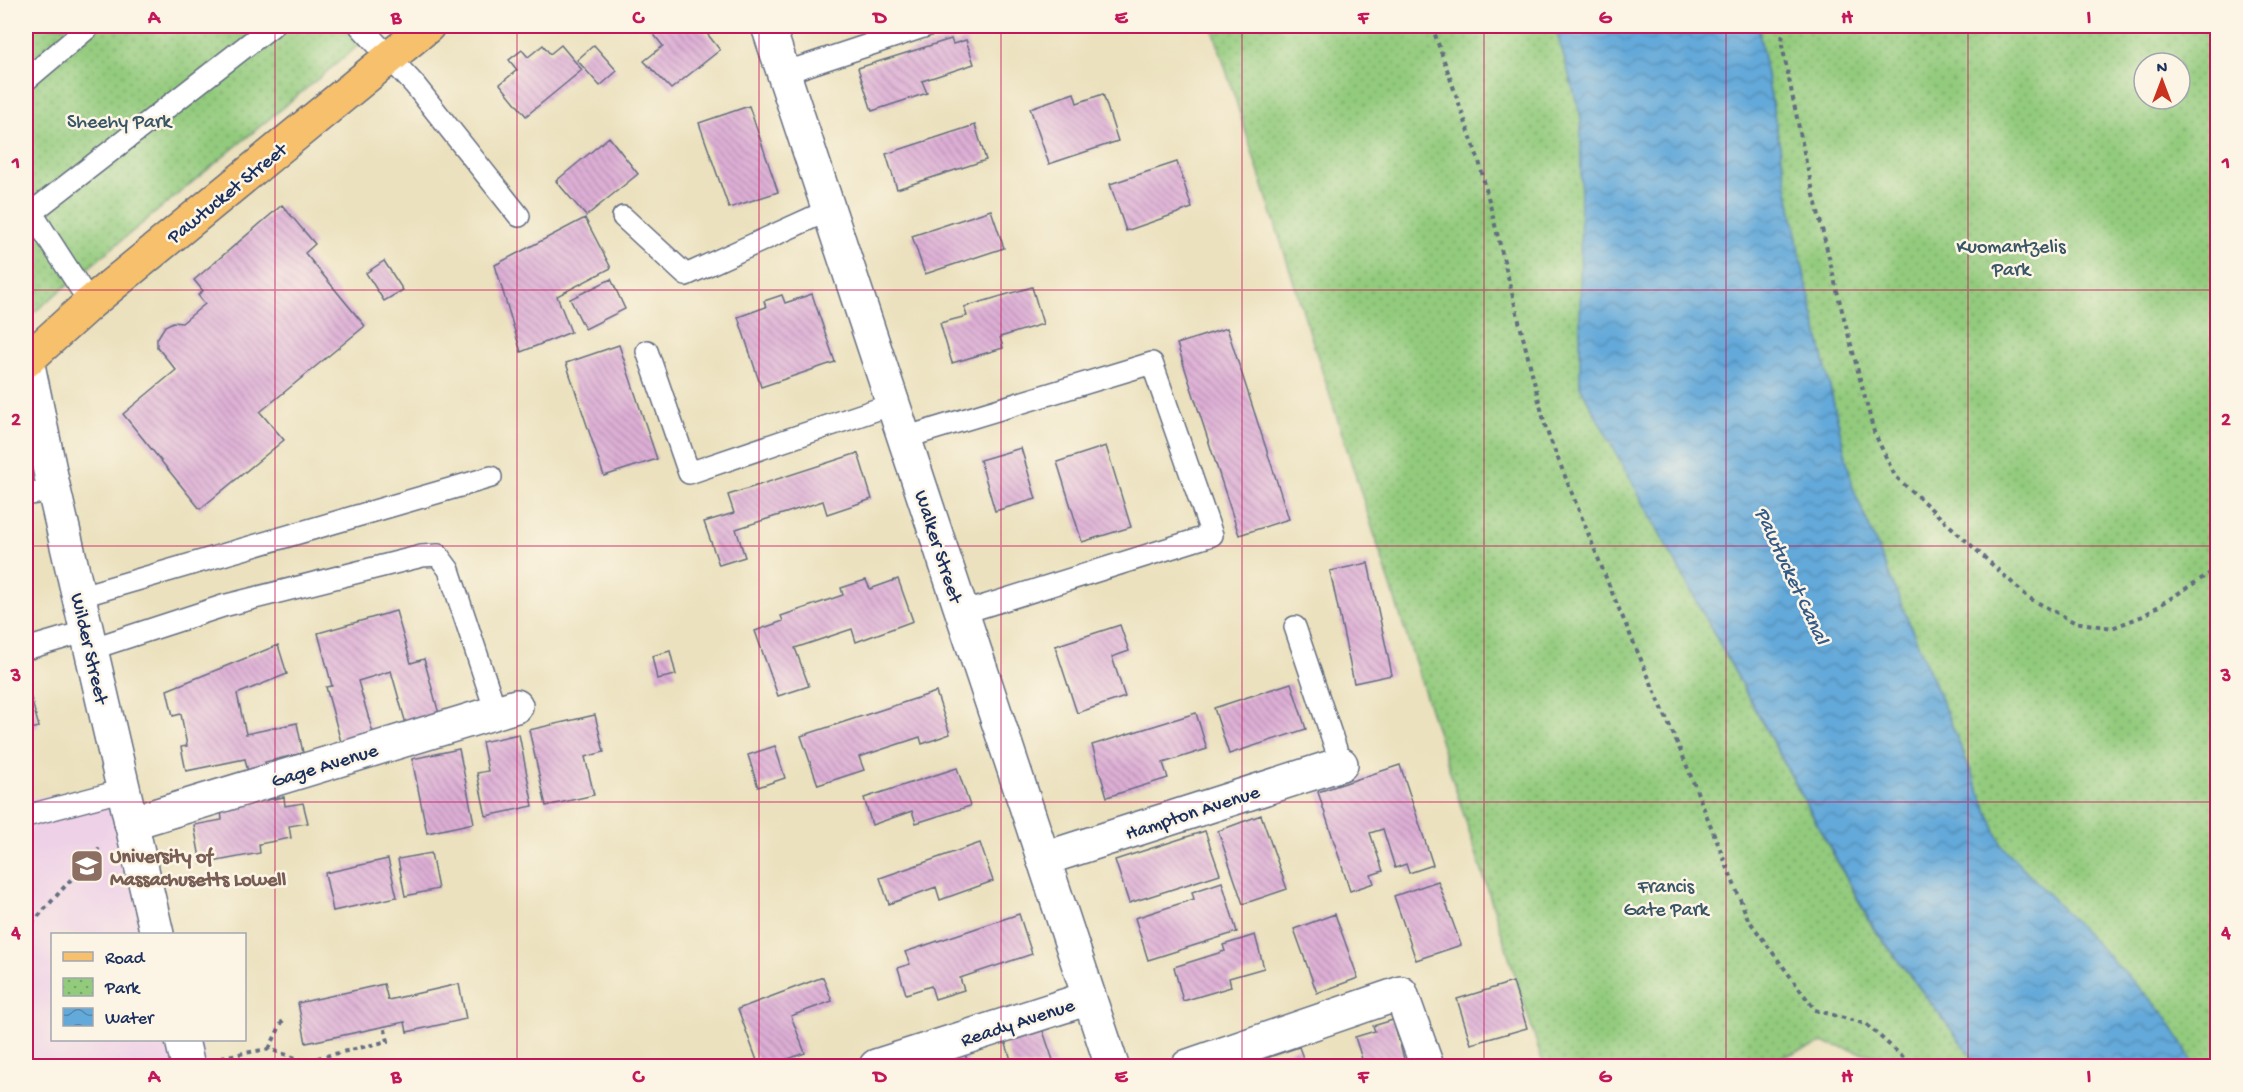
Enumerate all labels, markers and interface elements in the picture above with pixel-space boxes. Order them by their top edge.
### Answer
text: A [147,8,162,31]
text: B [390,8,402,31]
text: C [632,8,646,31]
text: D [871,8,887,31]
text: E [1115,8,1129,31]
text: F [1357,8,1370,31]
text: G [1599,8,1613,31]
text: H [1841,8,1853,31]
text: I [2087,8,2092,31]
north arrow [2132,51,2192,111]
text: N [2157,60,2168,79]
park label: Sheehy Park [67,112,173,135]
street label: Pawtucket Street [163,138,294,251]
text: 1 [11,153,20,176]
text: 1 [2221,153,2230,176]
park label: Kuomantzelis Park [1957,237,2066,283]
text: 2 [11,410,21,433]
text: 2 [2221,410,2231,433]
street label: Walker Street [908,488,966,608]
water label: Pawtucket Canal [1747,504,1833,650]
street label: Wilder Street [64,591,112,708]
text: 3 [10,666,21,689]
text: 3 [2220,666,2231,689]
street label: Gage Avenue [269,740,382,794]
street label: Hampton Avenue [1123,782,1264,847]
place label: University of Massachusetts Lowell [110,847,287,893]
school or university icon: University of Massachusetts Lowell [69,848,105,884]
park label: Francis Gate Park [1623,877,1711,923]
text: 4 [10,923,21,946]
text: 4 [2220,923,2231,946]
legend [51,933,246,1041]
text: Road [105,949,146,970]
text: Park [104,979,141,1000]
street label: Ready Avenue [958,995,1079,1054]
text: Water [105,1009,155,1030]
text: A [147,1067,162,1090]
text: B [390,1067,402,1090]
text: C [632,1067,646,1090]
text: D [871,1067,887,1090]
text: E [1115,1067,1129,1090]
text: F [1357,1067,1370,1090]
text: G [1599,1067,1613,1090]
text: H [1841,1067,1853,1090]
text: I [2087,1067,2092,1090]

